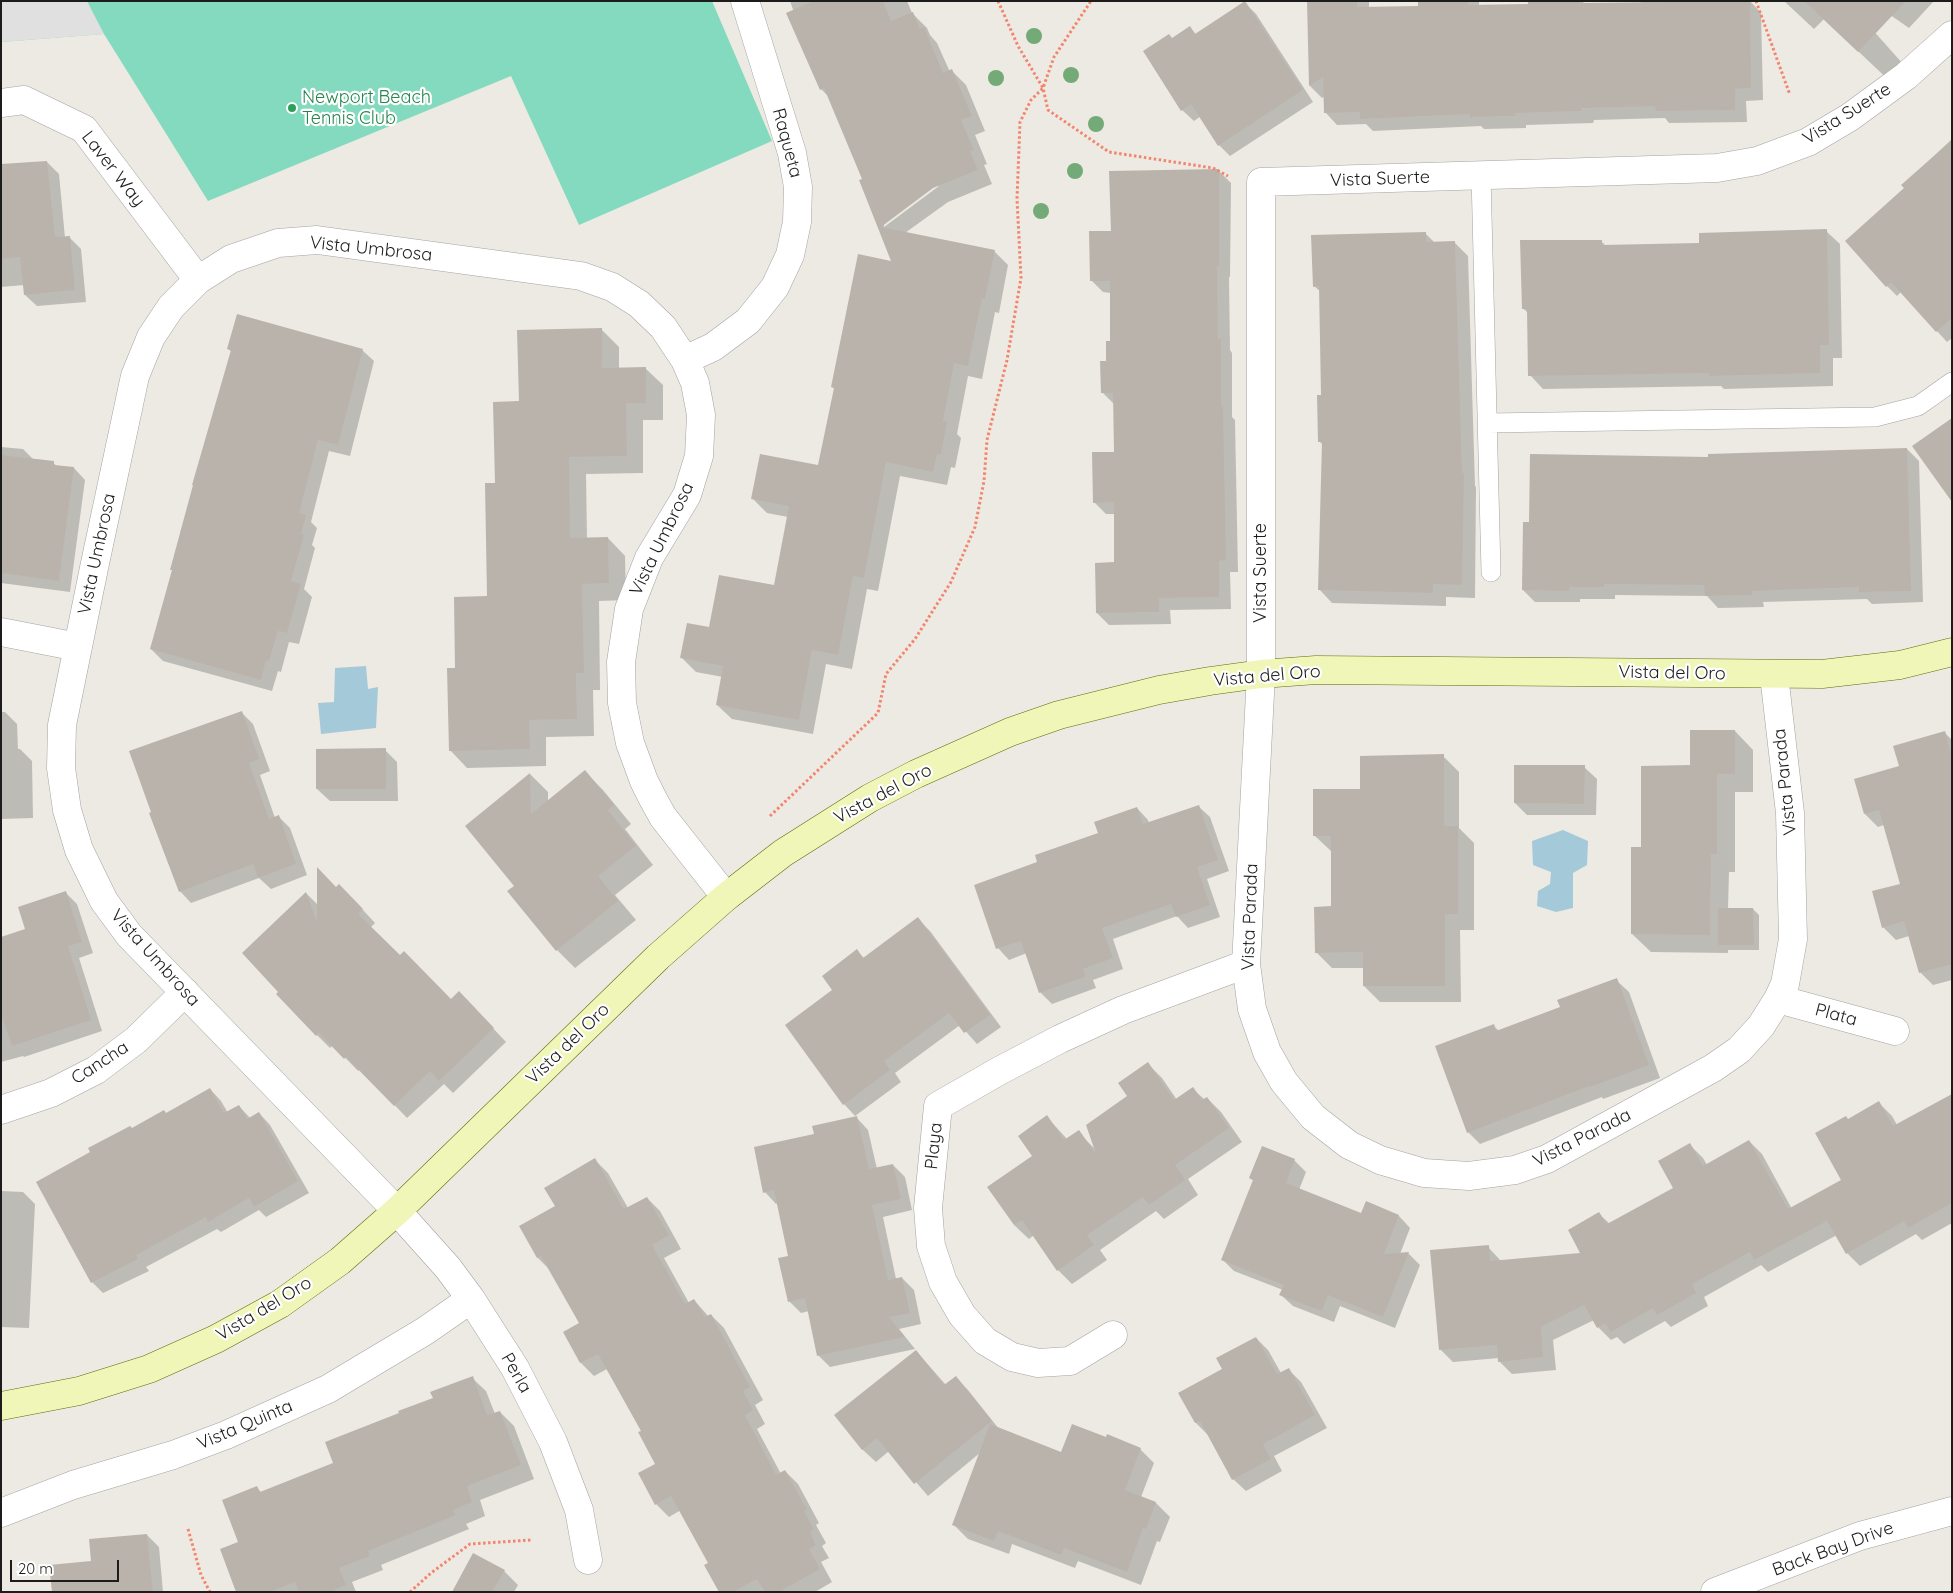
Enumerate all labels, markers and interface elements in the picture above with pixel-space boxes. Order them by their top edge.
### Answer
street label: Vista Suerte [1799,78,1895,150]
place label: Newport Beach Tennis Club [302,87,431,130]
marker: Newport Beach Tennis Club [286,102,298,114]
street label: Raqueta [767,106,807,180]
street label: Laver Way [77,127,149,211]
street label: Vista Suerte [1330,166,1430,192]
street label: Vista Umbrosa [309,232,433,266]
street label: Vista Umbrosa [625,479,699,599]
street label: Vista Umbrosa [74,491,120,617]
street label: Vista Suerte [1250,523,1272,623]
street label: Vista del Oro [1213,661,1321,691]
street label: Vista del Oro [1618,661,1726,685]
street label: Vista Parada [1769,728,1801,836]
street label: Vista del Oro [830,759,936,829]
street label: Vista Parada [1237,863,1263,971]
street label: Vista Umbrosa [106,905,204,1011]
street label: Vista del Oro [522,999,614,1089]
street label: Plata [1813,999,1859,1031]
street label: Cancha [67,1037,133,1089]
street label: Vista Parada [1529,1104,1635,1172]
street label: Playa [921,1122,947,1170]
street label: Vista del Oro [212,1272,316,1346]
street label: Perla [496,1349,536,1397]
street label: Vista Quinta [194,1395,296,1455]
street label: Back Bay Drive [1769,1517,1897,1581]
scale bar [12,1550,121,1582]
text: 20 m [18,1559,53,1578]

